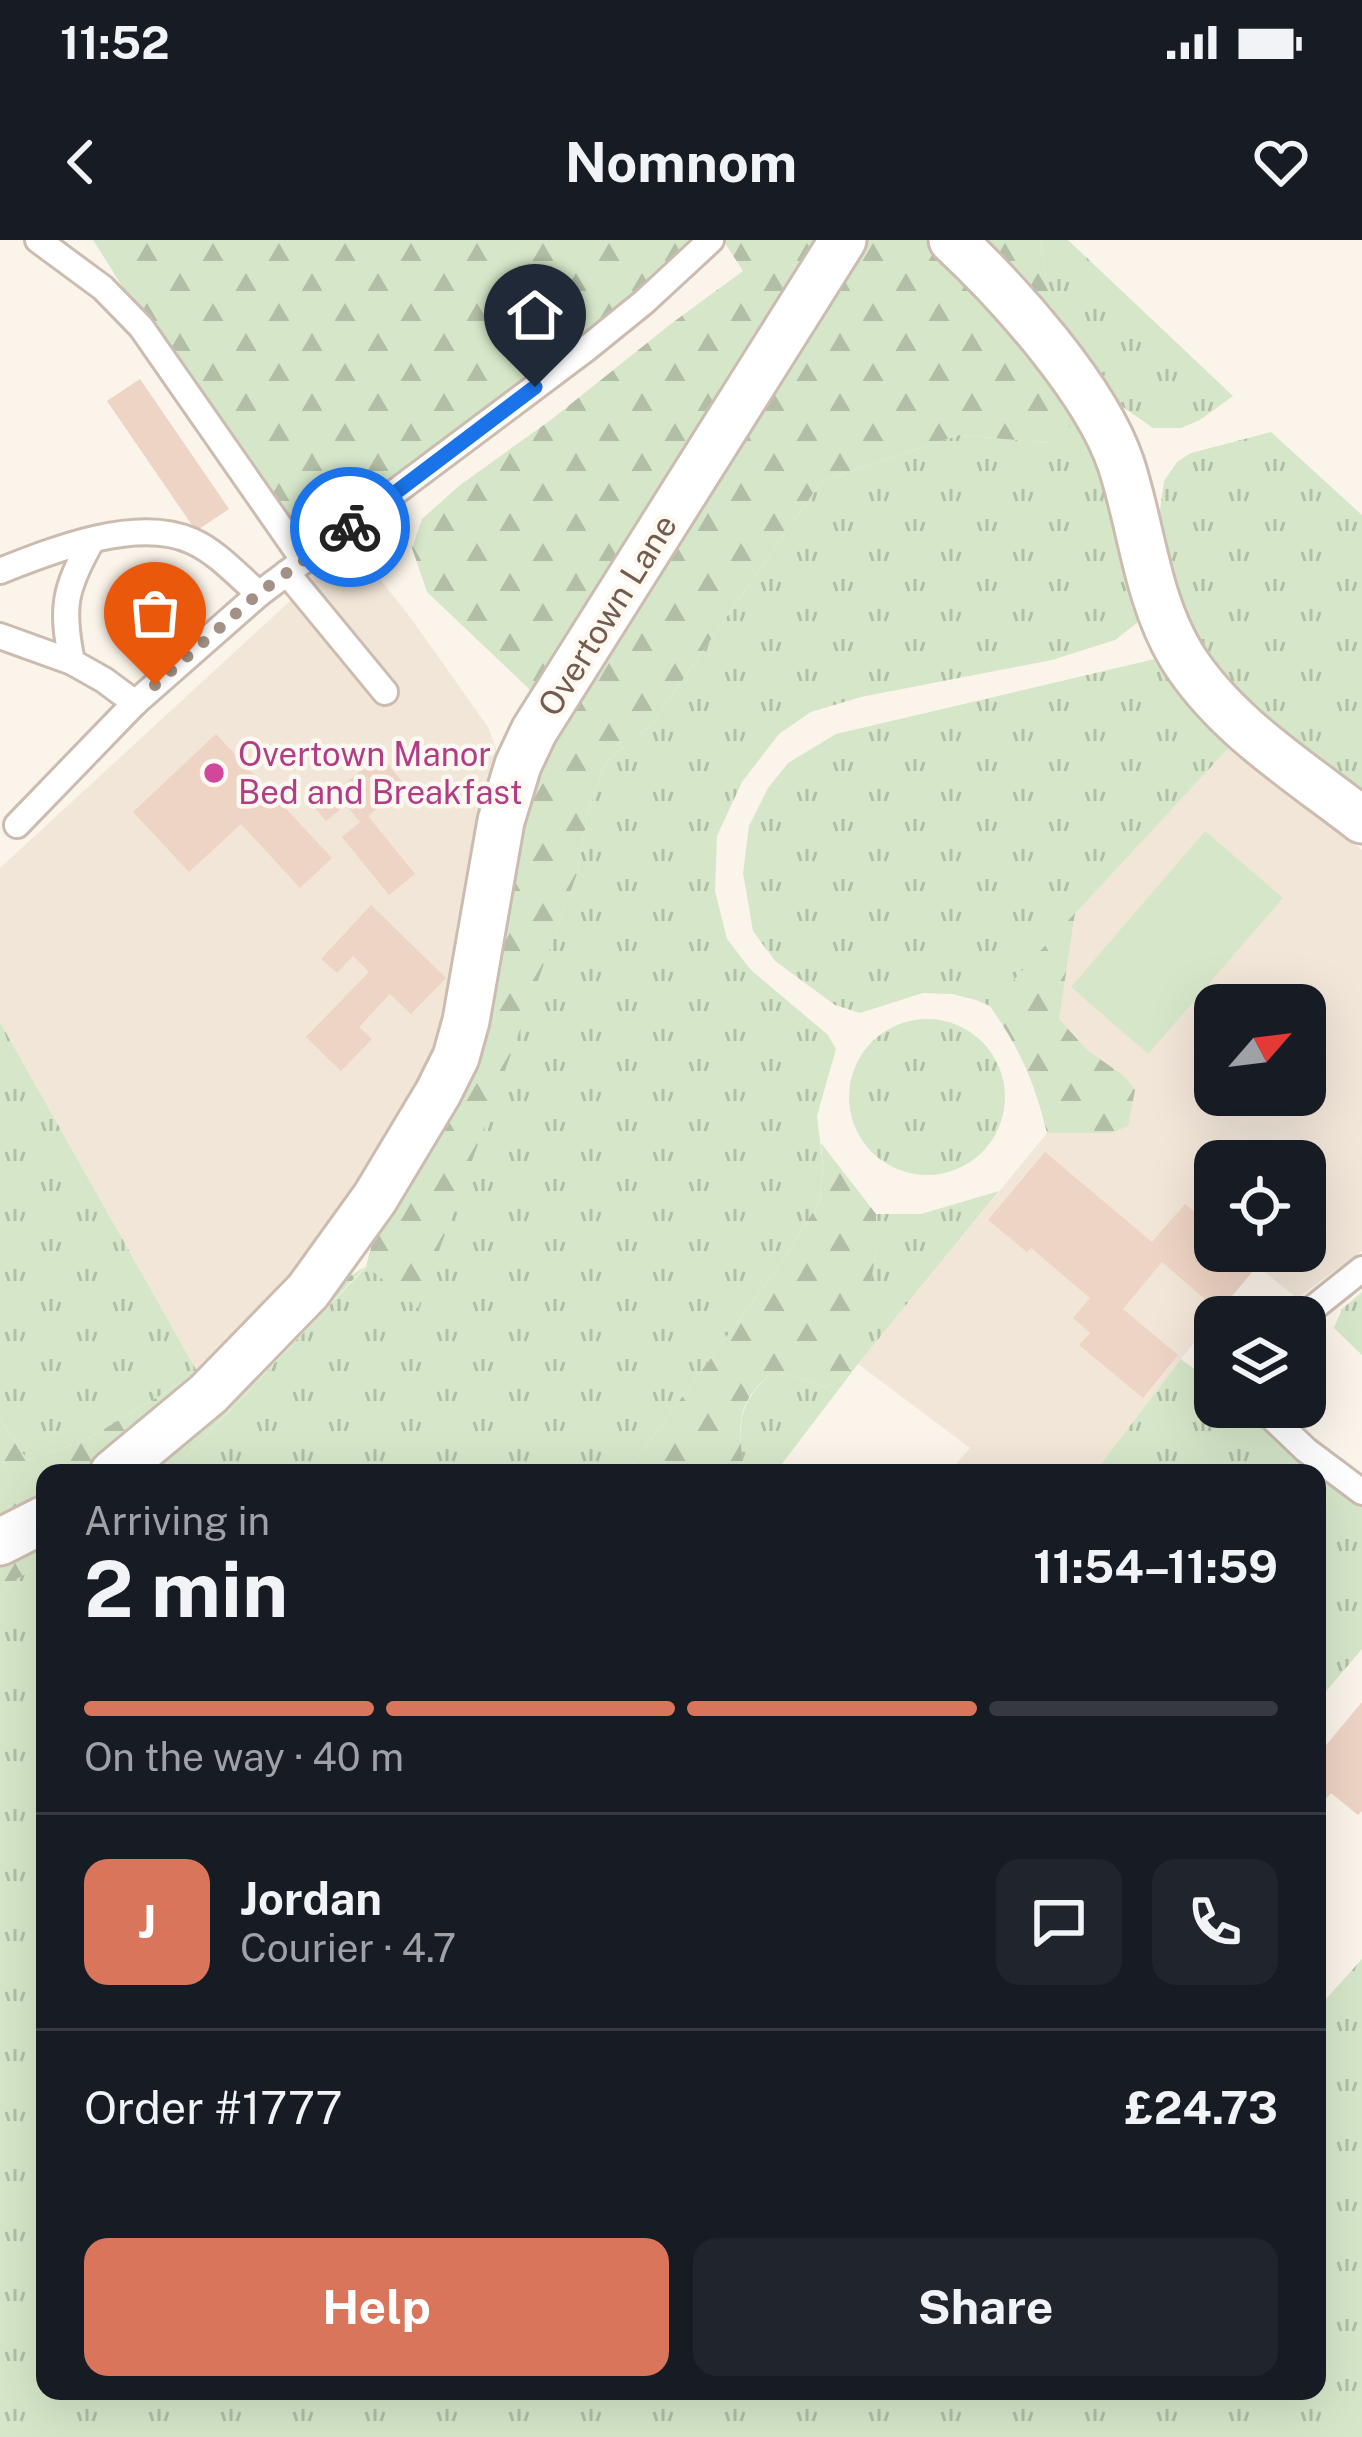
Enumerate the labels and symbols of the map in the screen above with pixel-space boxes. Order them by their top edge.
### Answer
pin [484,264,586,387]
courier [290,467,410,587]
street label: Overtown Lane [530,507,684,723]
pin [104,562,206,685]
place label: Overtown Manor Bed and Breakfast [238,735,522,811]
marker: Overtown Manor Bed and Breakfast [201,760,227,786]
north arrow [1194,984,1326,1116]

